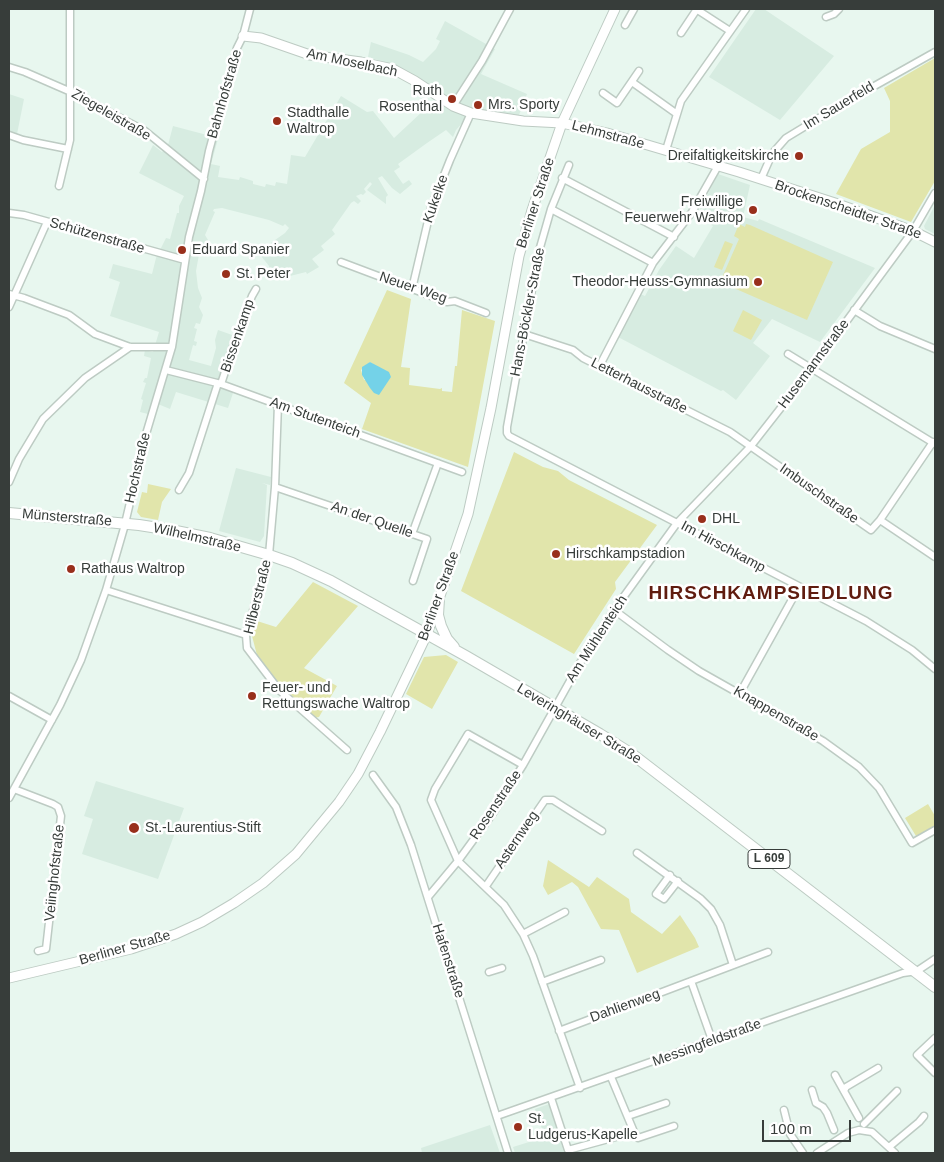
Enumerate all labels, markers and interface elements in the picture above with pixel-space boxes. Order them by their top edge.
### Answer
street label: Am Moselbach [305,45,399,81]
street label: Bahnhofstraße [204,48,246,140]
street label: Im Sauerfeld [801,78,877,134]
place label: Ruth Rosenthal [379,83,442,115]
street label: Ziegeleistraße [68,86,154,144]
marker: Ruth Rosenthal [446,93,458,105]
place label: Mrs. Sporty [488,97,560,113]
marker: Mrs. Sporty [472,99,484,111]
place label: Stadthalle Waltrop [287,105,349,138]
marker: Stadthalle Waltrop [271,115,283,127]
street label: Lehmstraße [570,117,646,153]
place label: Dreifaltigkeitskirche [668,148,789,164]
marker: Dreifaltigkeitskirche [793,150,805,162]
street label: Berliner Straße [513,156,559,250]
street label: Kukelke [420,173,452,225]
street label: Brockenscheidter Straße [772,177,924,243]
place label: Freiwillige Feuerwehr Waltrop [624,194,743,226]
marker: Freiwillige Feuerwehr Waltrop [747,204,759,216]
street label: Schützenstraße [48,214,146,258]
place label: Eduard Spanier [192,242,289,258]
marker: Eduard Spanier [176,244,188,256]
street label: Hans-Böckler-Straße [507,246,549,378]
place label: St. Peter [236,266,290,282]
marker: St. Peter [220,268,232,280]
street label: Neuer Weg [377,269,449,307]
place label: Theodor-Heuss-Gymnasium [572,274,748,290]
marker: Theodor-Heuss-Gymnasium [752,276,764,288]
street label: Bissenkamp [218,297,258,375]
street label: Husemannstraße [775,316,853,412]
street label: Letterhausstraße [588,354,690,418]
street label: Am Stutenteich [268,394,362,442]
street label: Hochstraße [122,431,154,505]
street label: Imbuschstraße [776,461,862,527]
street label: An der Quelle [329,498,415,542]
street label: Münsterstraße [21,506,113,530]
place label: DHL [712,511,740,527]
marker: DHL [696,513,708,525]
street label: Im Hirschkamp [678,518,768,576]
street label: Wilhelmstraße [152,520,242,556]
place label: Hirschkampstadion [566,546,685,562]
marker: Hirschkampstadion [550,548,562,560]
street label: Berliner Straße [415,549,463,643]
street label: Hilberstraße [241,558,275,636]
place label: Rathaus Waltrop [81,561,185,577]
marker: Rathaus Waltrop [65,563,77,575]
district label: HIRSCHKAMPSIEDLUNG [646,583,896,605]
street label: Am Mühlenteich [563,592,631,686]
place label: Feuer- und Rettungswache Waltrop [262,680,410,712]
street label: Leveringhäuser Straße [514,680,644,768]
street label: Knappenstraße [730,683,822,745]
marker: Feuer- und Rettungswache Waltrop [246,690,258,702]
street label: Rosenstraße [467,767,525,843]
street label: Asternweg [492,808,542,872]
place label: St.-Laurentius-Stift [145,820,261,836]
marker: St.-Laurentius-Stift [127,821,141,835]
street label: Veiinghofstraße [42,824,68,922]
road number: L 609 [748,850,790,869]
street label: Hafenstraße [428,922,468,1000]
street label: Berliner Straße [77,927,173,969]
street label: Dahlienweg [588,986,662,1026]
street label: Messingfeldstraße [650,1016,764,1070]
scale bar [764,1110,853,1142]
place label: St. Ludgerus-Kapelle [528,1111,638,1144]
text: 100 m [770,1120,812,1137]
marker: St. Ludgerus-Kapelle [512,1121,524,1133]

